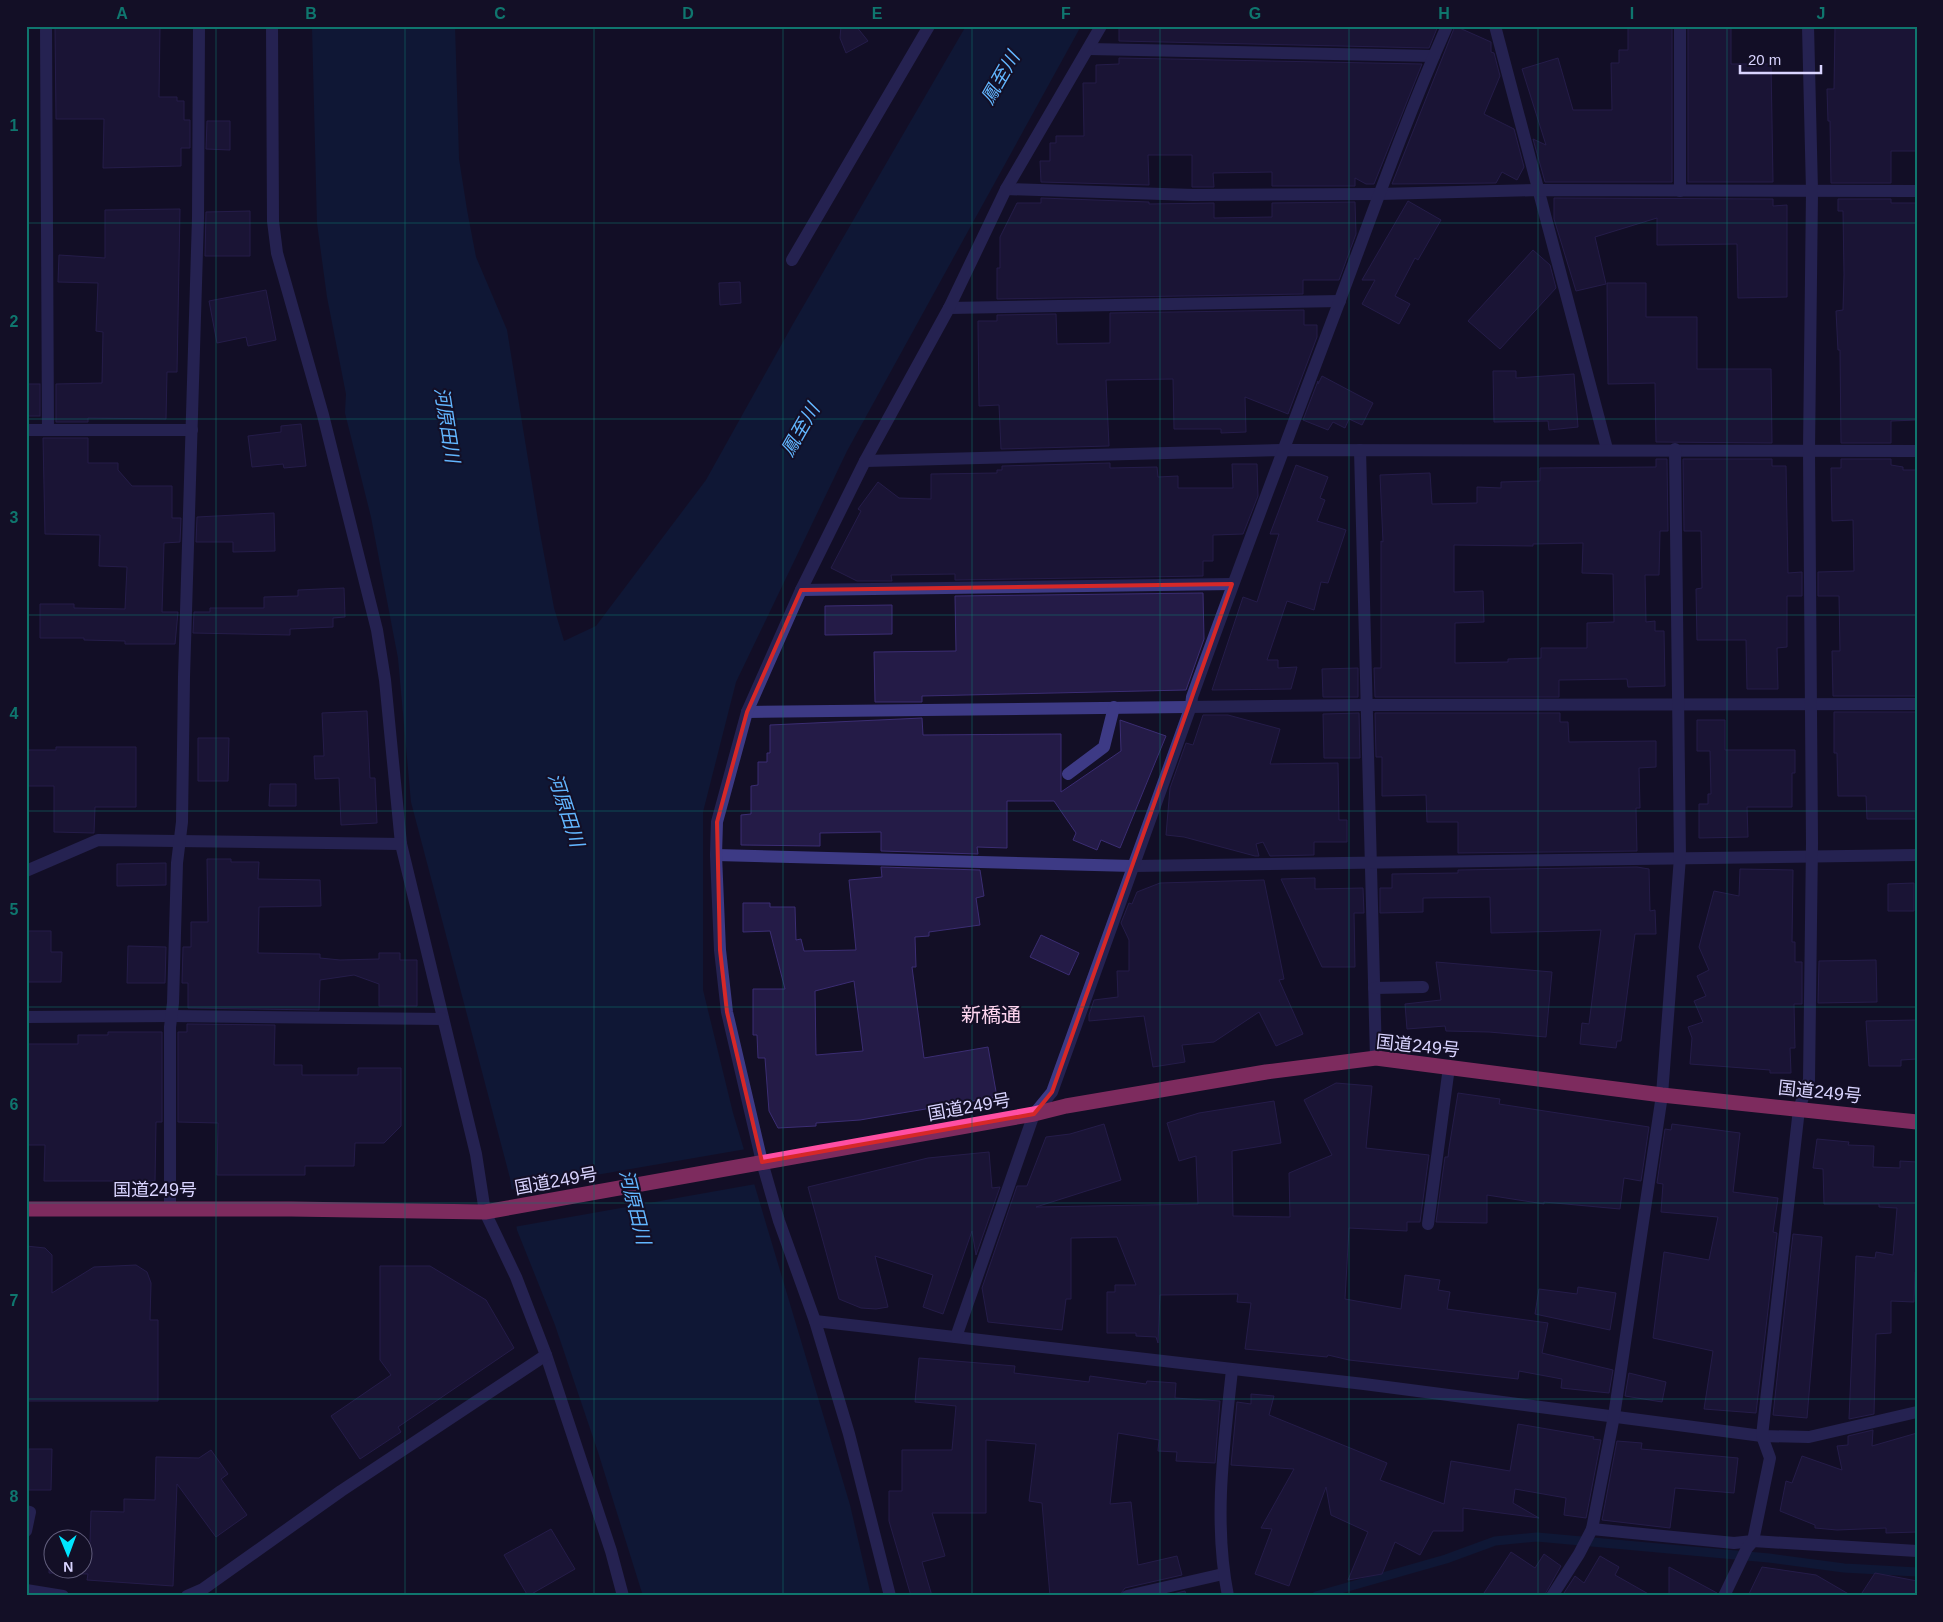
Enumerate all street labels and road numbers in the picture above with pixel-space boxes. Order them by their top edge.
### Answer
street label: 国道249号 [1375,1032,1461,1060]
street label: 国道249号 [1777,1078,1863,1106]
street label: 国道249号 [926,1090,1012,1124]
street label: 国道249号 [513,1164,599,1198]
street label: 国道249号 [113,1180,197,1200]

